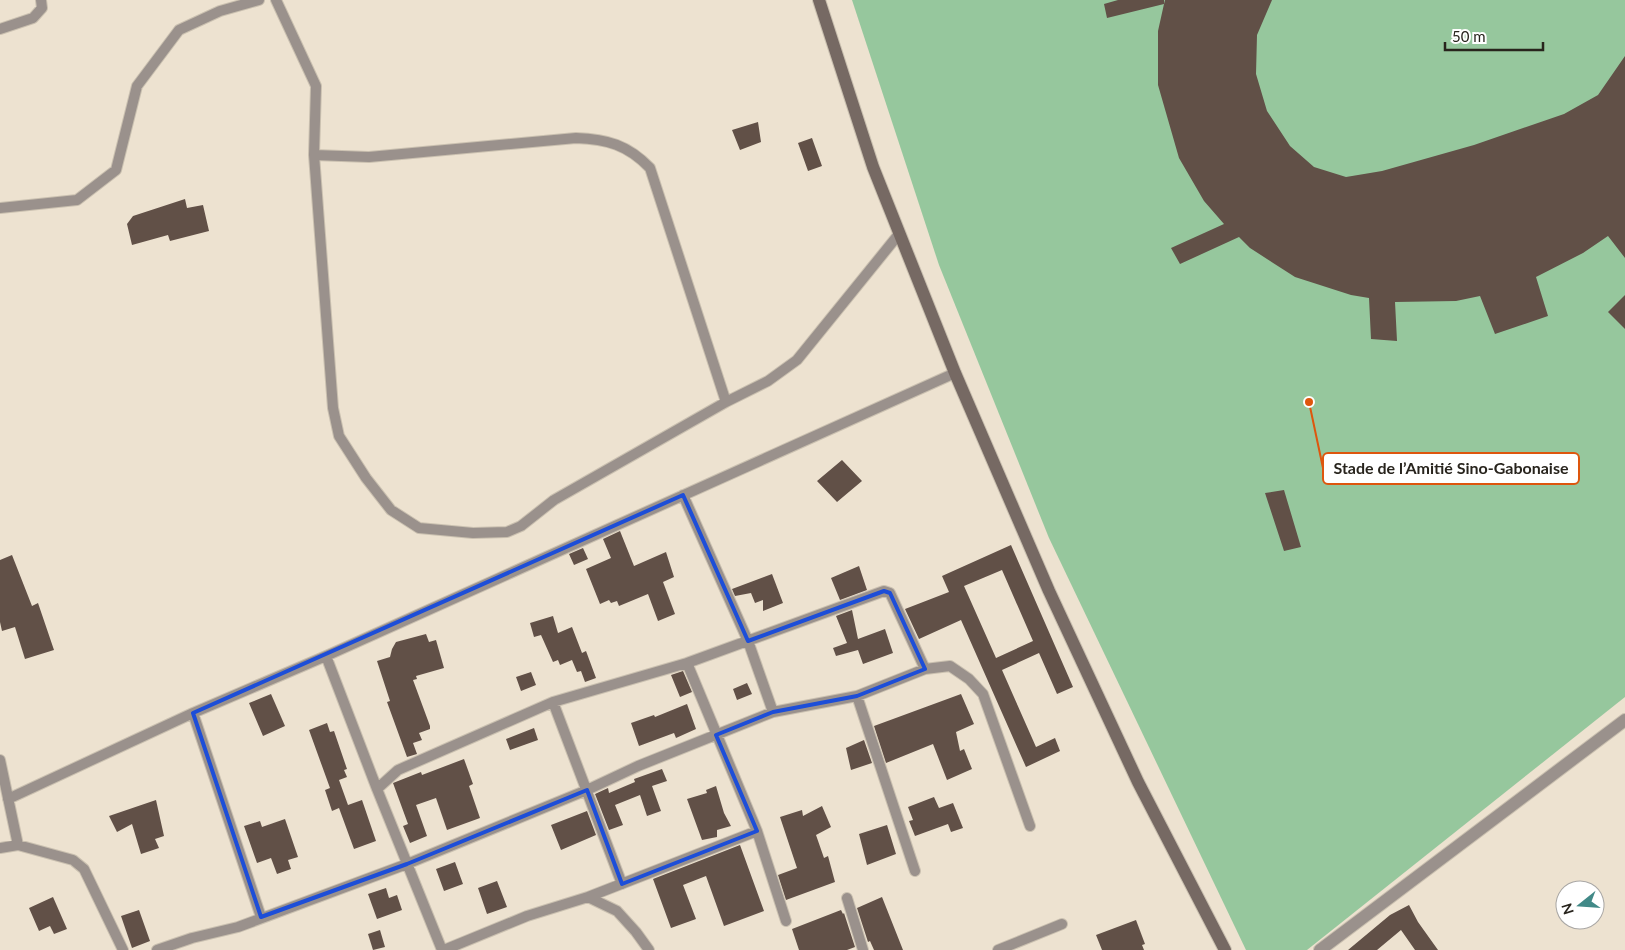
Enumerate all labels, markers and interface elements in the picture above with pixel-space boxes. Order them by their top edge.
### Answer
scale bar [1445,20,1542,52]
text: 50 m [1452,27,1486,45]
callout: Stade de l’Amitié Sino-Gabonaise [1323,453,1579,484]
text: Stade de l’Amitié Sino-Gabonaise [1333,458,1569,477]
north arrow [1555,880,1605,930]
text: N [1557,901,1577,917]

